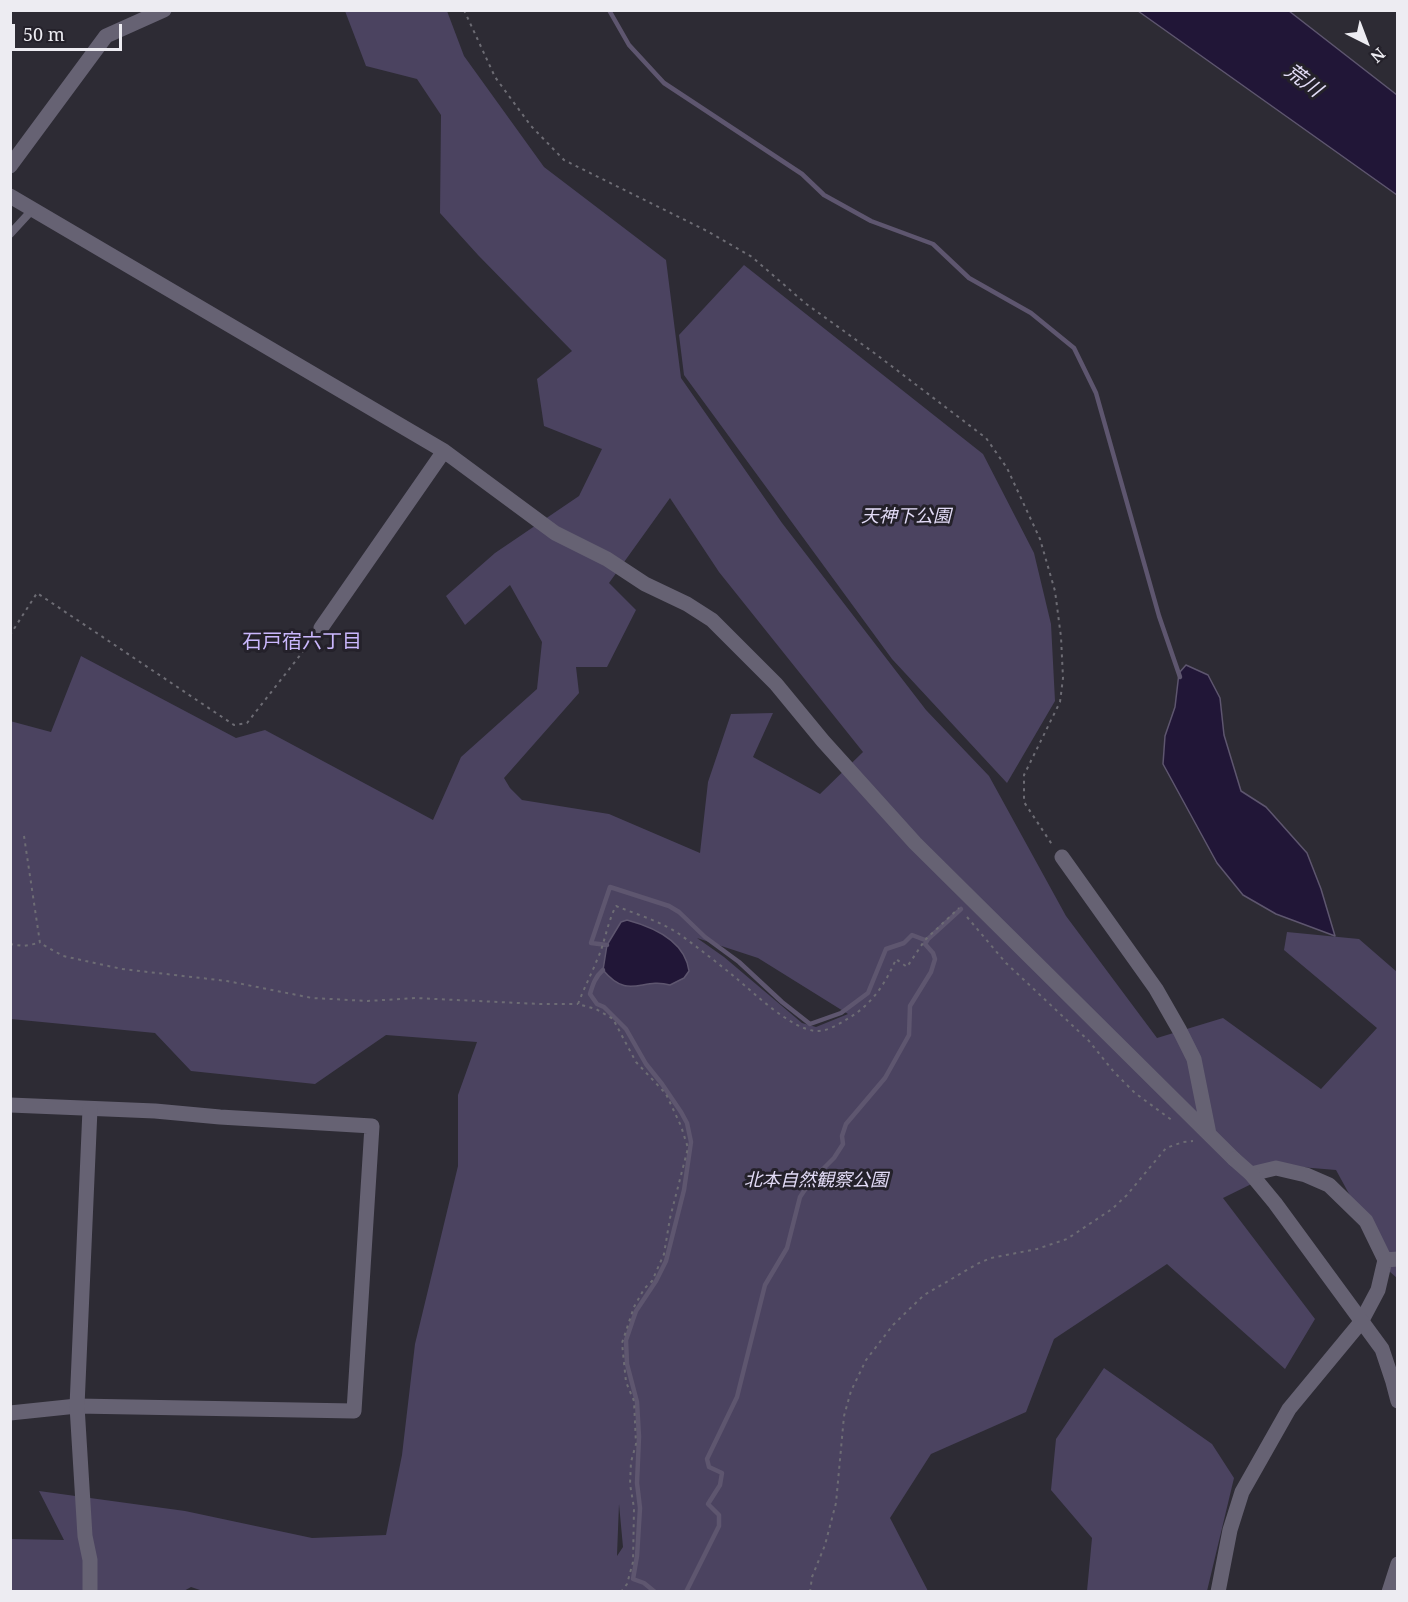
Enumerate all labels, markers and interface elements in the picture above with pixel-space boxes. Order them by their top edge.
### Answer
scale bar [15,12,124,50]
north arrow [1336,12,1396,72]
text: 50 m [23,22,65,46]
text: N [1366,43,1390,68]
water label: 荒川 [1280,59,1326,103]
park label: 天神下公園 [861,506,951,528]
district label: 石戸宿六丁目 [242,630,362,654]
park label: 北本自然観察公園 [744,1170,888,1192]

